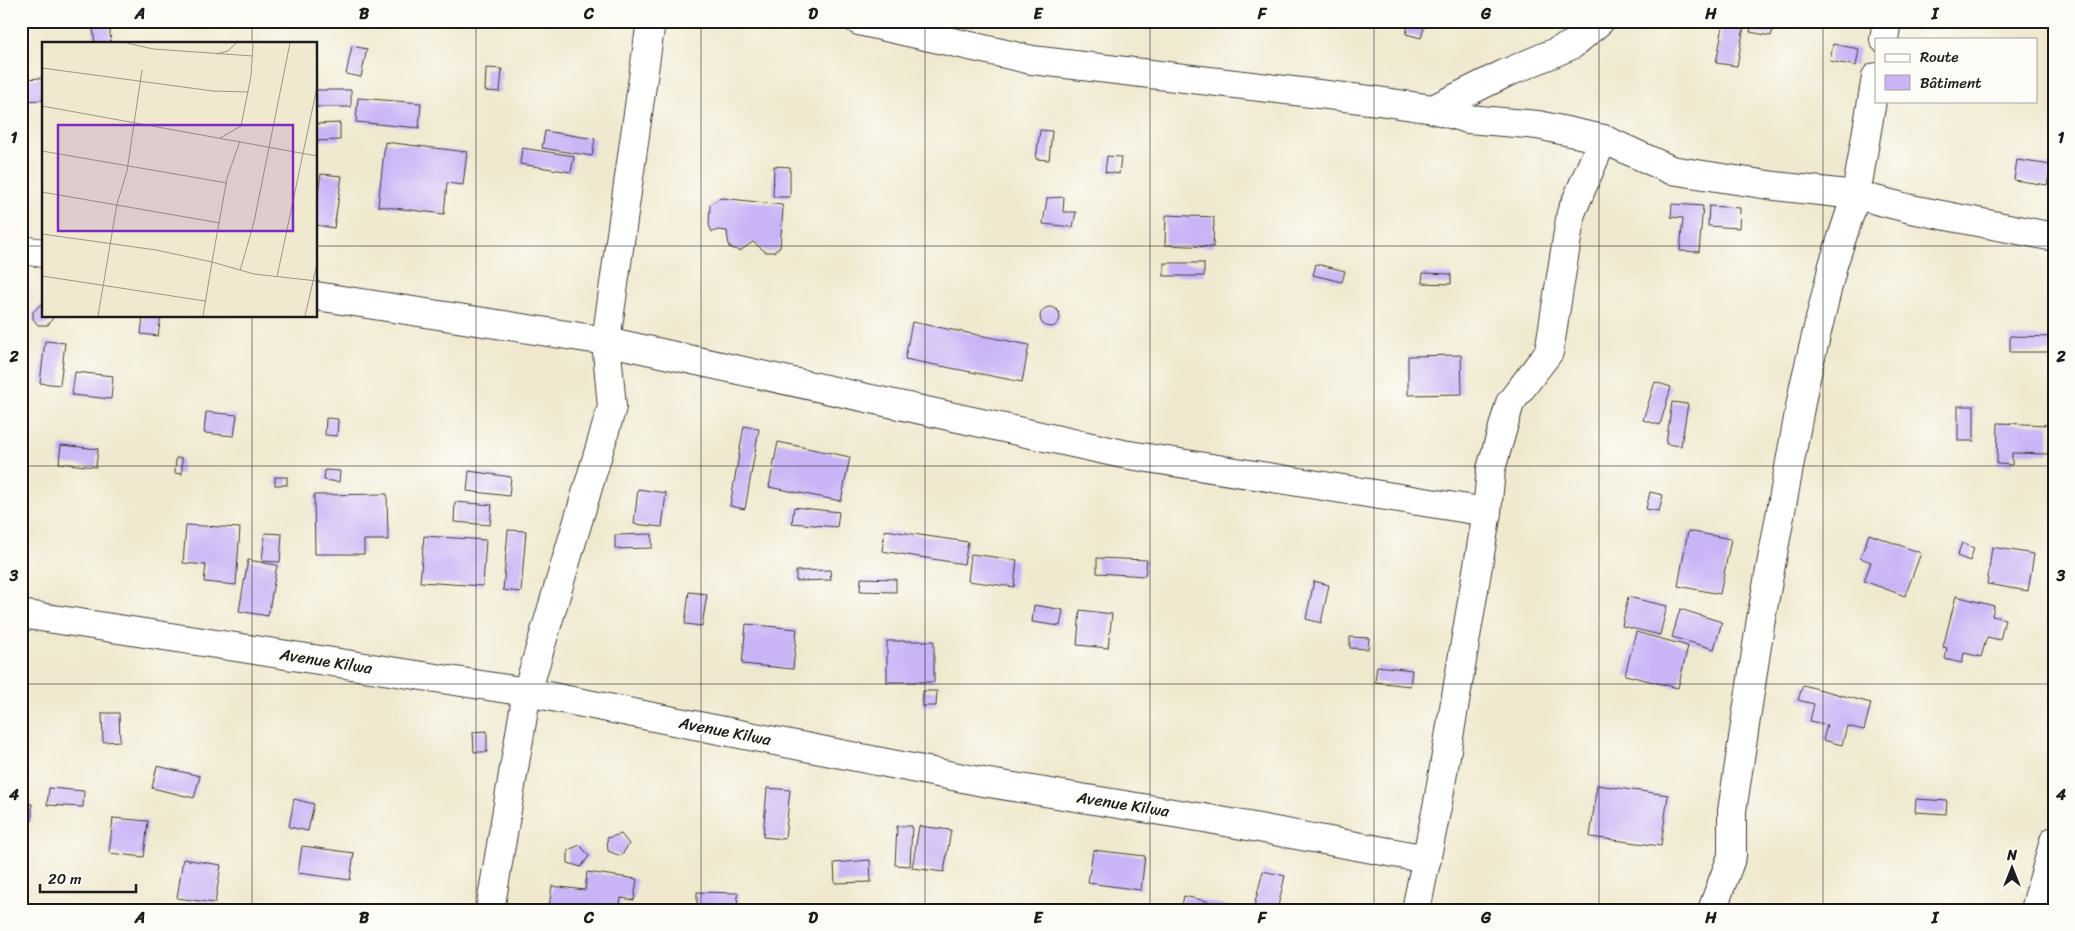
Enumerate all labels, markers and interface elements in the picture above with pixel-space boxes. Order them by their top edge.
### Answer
text: A [134,0,145,28]
text: B [359,0,370,28]
text: C [583,0,595,28]
text: D [808,0,818,28]
text: E [1034,0,1044,28]
text: F [1257,0,1268,28]
text: G [1480,0,1492,28]
text: H [1704,0,1717,28]
text: I [1931,0,1940,28]
legend [1875,38,2038,102]
inset map [42,42,318,318]
text: Route [1920,44,1959,70]
text: Bâtiment [1920,70,1982,96]
text: 1 [11,123,18,152]
text: 1 [2058,123,2065,152]
text: 2 [8,342,19,371]
text: 2 [2055,342,2066,371]
text: 3 [9,561,19,590]
text: 3 [2056,561,2066,590]
street label: Avenue Kilwa [277,639,375,683]
street label: Avenue Kilwa [676,708,774,754]
text: 4 [8,780,19,809]
text: 4 [2055,780,2066,809]
street label: Avenue Kilwa [1074,782,1172,826]
text: N [2006,843,2017,868]
north arrow [1988,844,2038,894]
scale bar [40,861,136,893]
text: 20 m [48,866,82,892]
text: A [134,903,145,931]
text: B [359,903,370,931]
text: C [583,903,595,931]
text: D [808,903,818,931]
text: E [1034,903,1044,931]
text: F [1257,903,1268,931]
text: G [1480,903,1492,931]
text: H [1704,903,1717,931]
text: I [1931,903,1940,931]

